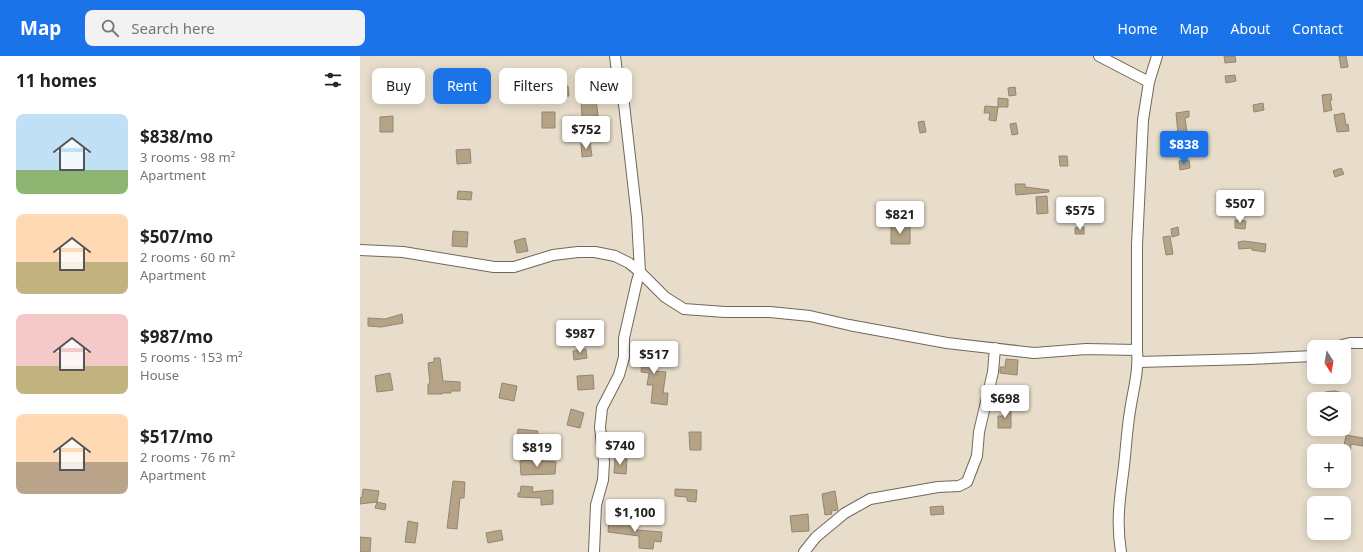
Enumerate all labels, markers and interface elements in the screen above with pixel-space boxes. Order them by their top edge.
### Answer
search box [85,10,365,46]
text: Map [20,15,61,41]
icon: search [99,17,121,39]
text: Search here [131,18,215,38]
text: Home [1118,19,1157,38]
text: Map [1179,19,1209,38]
text: About [1231,19,1270,38]
text: Contact [1292,19,1343,38]
chip: Buy [372,68,425,104]
chip: Rent [433,68,491,104]
chip: Filters [499,68,567,104]
chip: New [575,68,632,104]
text: 11 homes [16,69,97,92]
icon: filters [322,69,344,91]
pin: $752 [562,116,610,150]
text: $752 [571,120,601,138]
text: $838/mo [140,125,213,148]
icon: home [48,130,96,178]
pin: $838 [1160,131,1208,165]
text: $838 [1169,135,1199,153]
text: 3 rooms · 98 m² [140,148,235,166]
text: Apartment [140,166,206,184]
pin: $507 [1216,190,1264,224]
text: $507 [1225,194,1255,212]
pin: $575 [1056,197,1104,231]
pin: $821 [876,201,924,235]
text: $575 [1065,201,1095,219]
text: $821 [885,205,915,223]
text: $507/mo [140,225,213,248]
icon: home [48,230,96,278]
text: 2 rooms · 60 m² [140,248,235,266]
text: Apartment [140,266,206,284]
pin: $987 [556,320,604,354]
text: $987 [565,324,595,342]
text: $987/mo [140,325,213,348]
icon: home [48,330,96,378]
north arrow [1307,340,1351,384]
map controls [1307,340,1351,540]
pin: $517 [630,341,678,375]
text: $517 [639,345,669,363]
text: 5 rooms · 153 m² [140,348,243,366]
text: House [140,366,179,384]
pin: $698 [981,385,1029,419]
text: $698 [990,389,1020,407]
button: layers [1307,392,1351,436]
text: $517/mo [140,425,213,448]
icon: home [48,430,96,478]
pin: $740 [596,432,644,466]
pin: $819 [513,434,561,468]
text: $740 [605,436,635,454]
text: $819 [522,438,552,456]
button: + [1307,444,1351,488]
text: 2 rooms · 76 m² [140,448,235,466]
text: Apartment [140,466,206,484]
button: − [1307,496,1351,540]
pin: $1,100 [602,499,668,533]
text: $1,100 [615,503,655,521]

